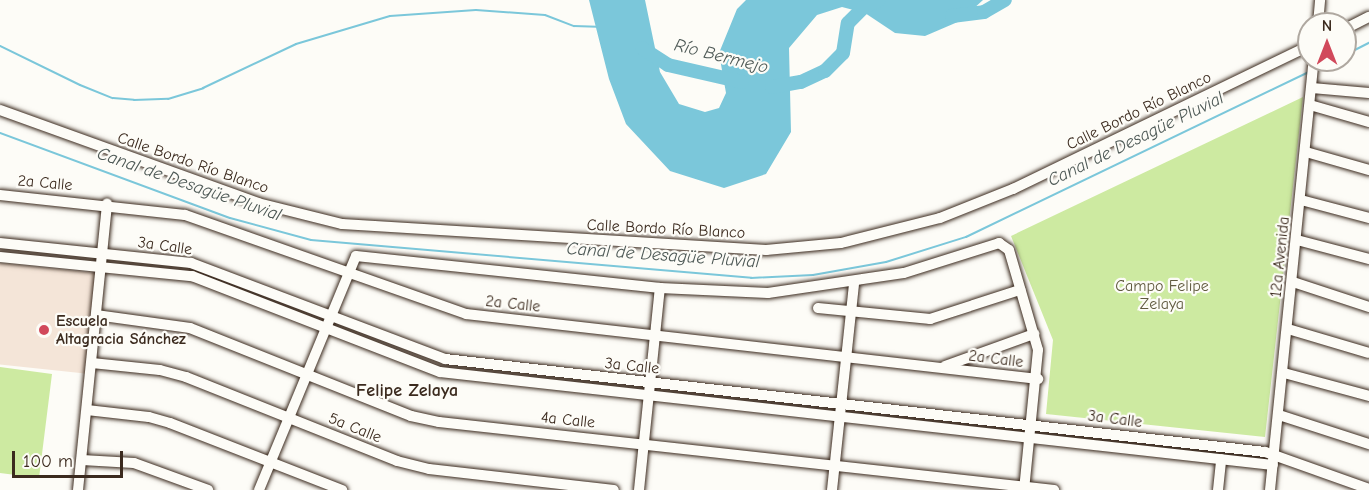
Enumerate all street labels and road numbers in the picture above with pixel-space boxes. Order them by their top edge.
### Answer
street label: Calle Bordo Río Blanco [1063,68,1215,154]
street label: Calle Bordo Río Blanco [115,128,271,198]
street label: 2a Calle [17,171,73,195]
street label: Calle Bordo Río Blanco [586,215,746,243]
street label: 12a Avenida [1266,216,1294,298]
street label: 3a Calle [137,233,193,259]
street label: 2a Calle [485,292,541,316]
street label: 2a Calle [967,346,1025,372]
street label: 3a Calle [604,354,660,378]
street label: 3a Calle [1087,406,1143,432]
street label: 4a Calle [540,408,596,432]
street label: 5a Calle [326,409,384,447]

